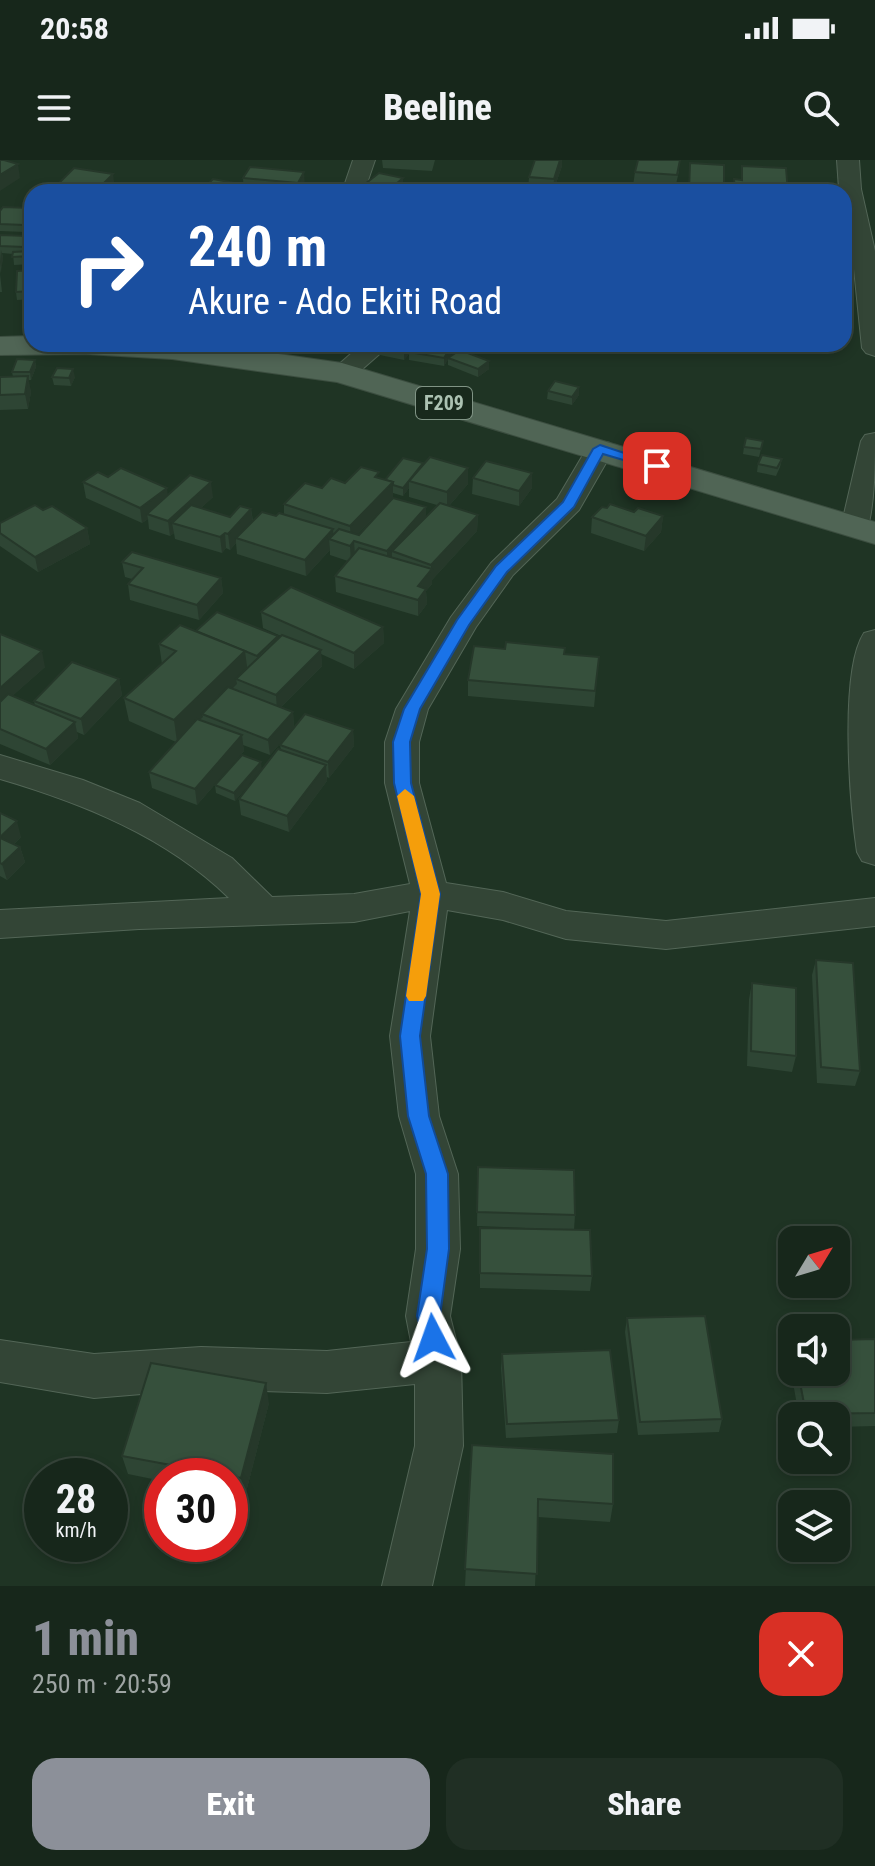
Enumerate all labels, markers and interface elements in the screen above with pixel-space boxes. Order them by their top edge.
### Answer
text: 20:58 [40,11,109,46]
icon: menu [32,86,76,130]
icon: search [799,86,843,130]
text: Beeline [383,87,492,129]
text: 240 m [188,214,327,280]
icon: right [56,216,160,320]
text: Akure - Ado Ekiti Road [188,281,502,323]
road number: F209 [416,387,472,419]
pin [623,432,691,500]
icon: arrive [635,444,679,488]
north arrow [778,1226,850,1298]
map controls [778,1226,850,1562]
position arrow [391,1296,475,1380]
button: sound [778,1314,850,1386]
button: search [778,1402,850,1474]
speed limit sign: 30 [144,1458,248,1562]
text: 28 [56,1476,96,1523]
button: layers [778,1490,850,1562]
text: km/h [55,1518,97,1542]
text: 1 min [32,1610,139,1667]
button: close [759,1612,843,1696]
text: 250 m · 20:59 [32,1669,172,1699]
button: Exit [32,1758,430,1850]
button: Share [446,1758,843,1850]

